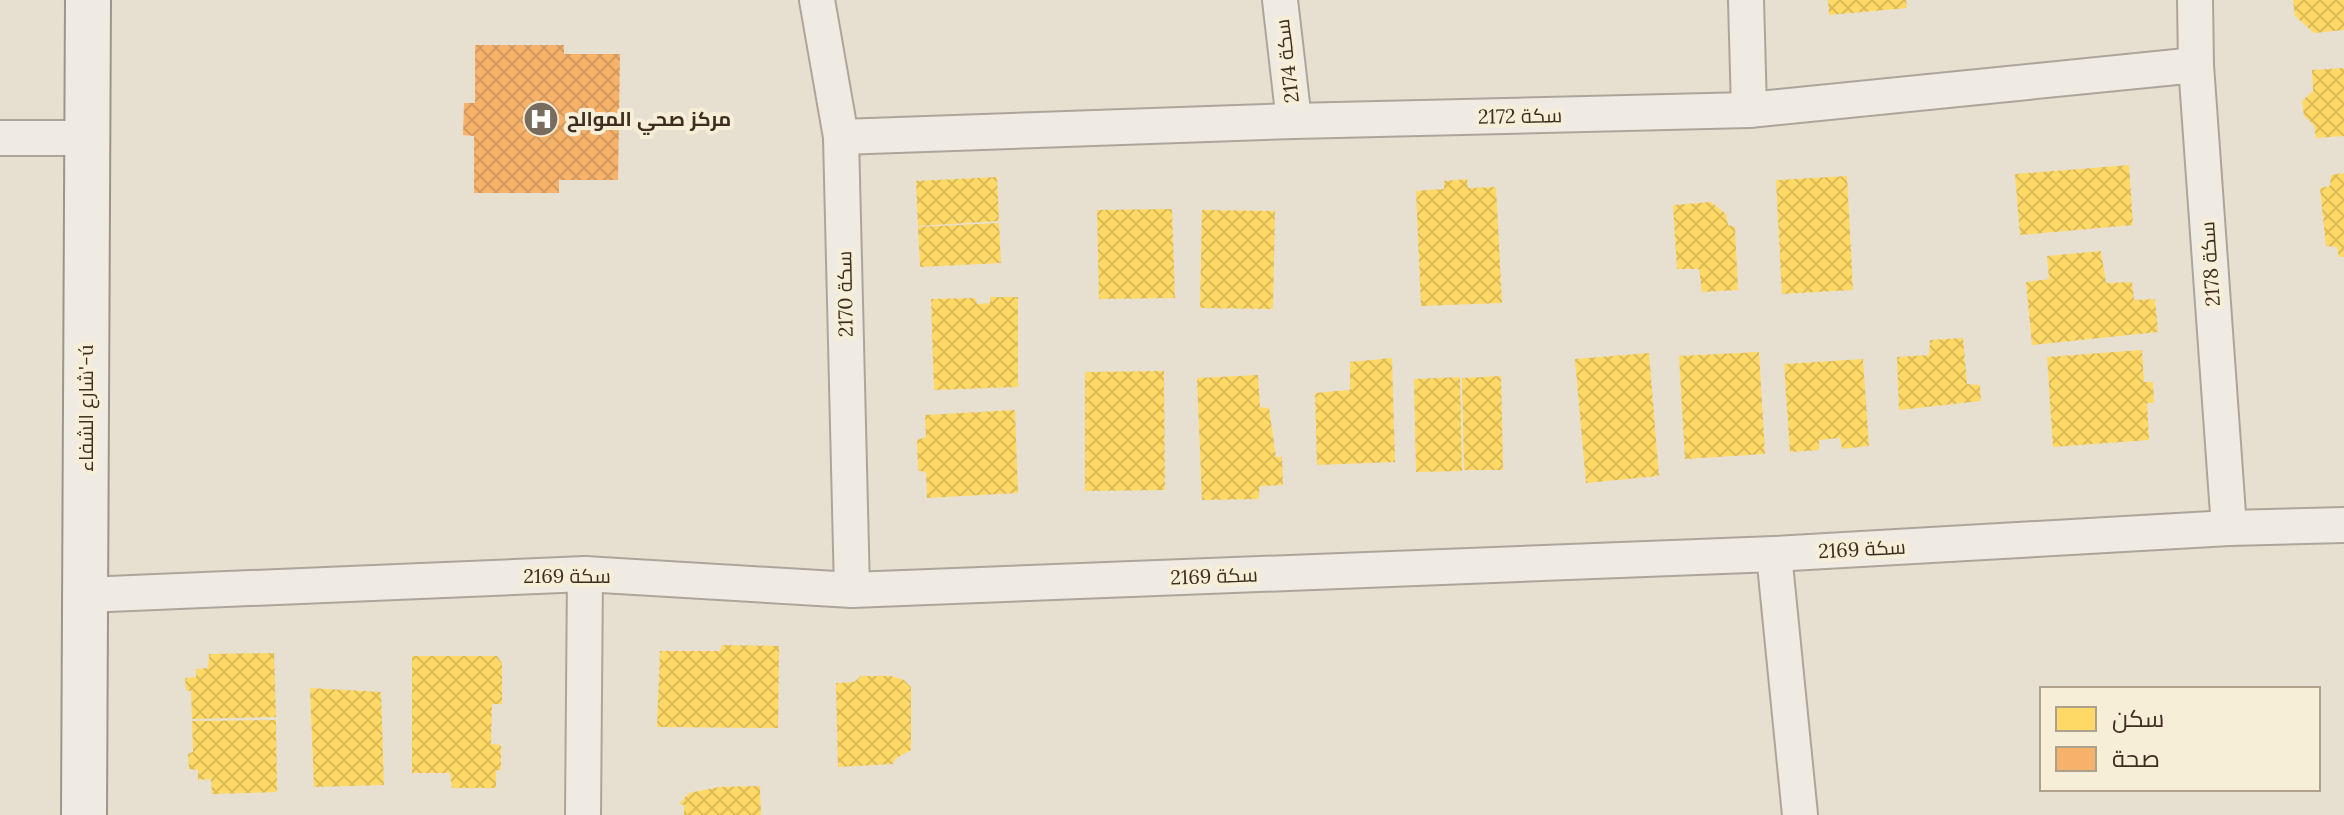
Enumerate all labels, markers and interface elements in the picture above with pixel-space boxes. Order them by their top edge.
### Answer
street label: سكة 2174 [1269,18,1304,104]
hospital icon: مركز صحي الموالح [522,100,560,138]
street label: سكة 2172 [1478,102,1562,129]
place label: مركز صحي الموالح [567,106,731,135]
street label: سكة 2178 [2194,221,2225,307]
street label: سكة 2170 [831,251,858,337]
street label: شارع الشفاء'-ú [73,344,100,472]
street label: سكة 2169 [1818,534,1906,563]
street label: سكة 2169 [1170,561,1258,590]
street label: سكة 2169 [523,563,611,588]
legend [2040,687,2320,791]
text: سكن [2112,703,2164,734]
text: صحة [2112,743,2160,774]

